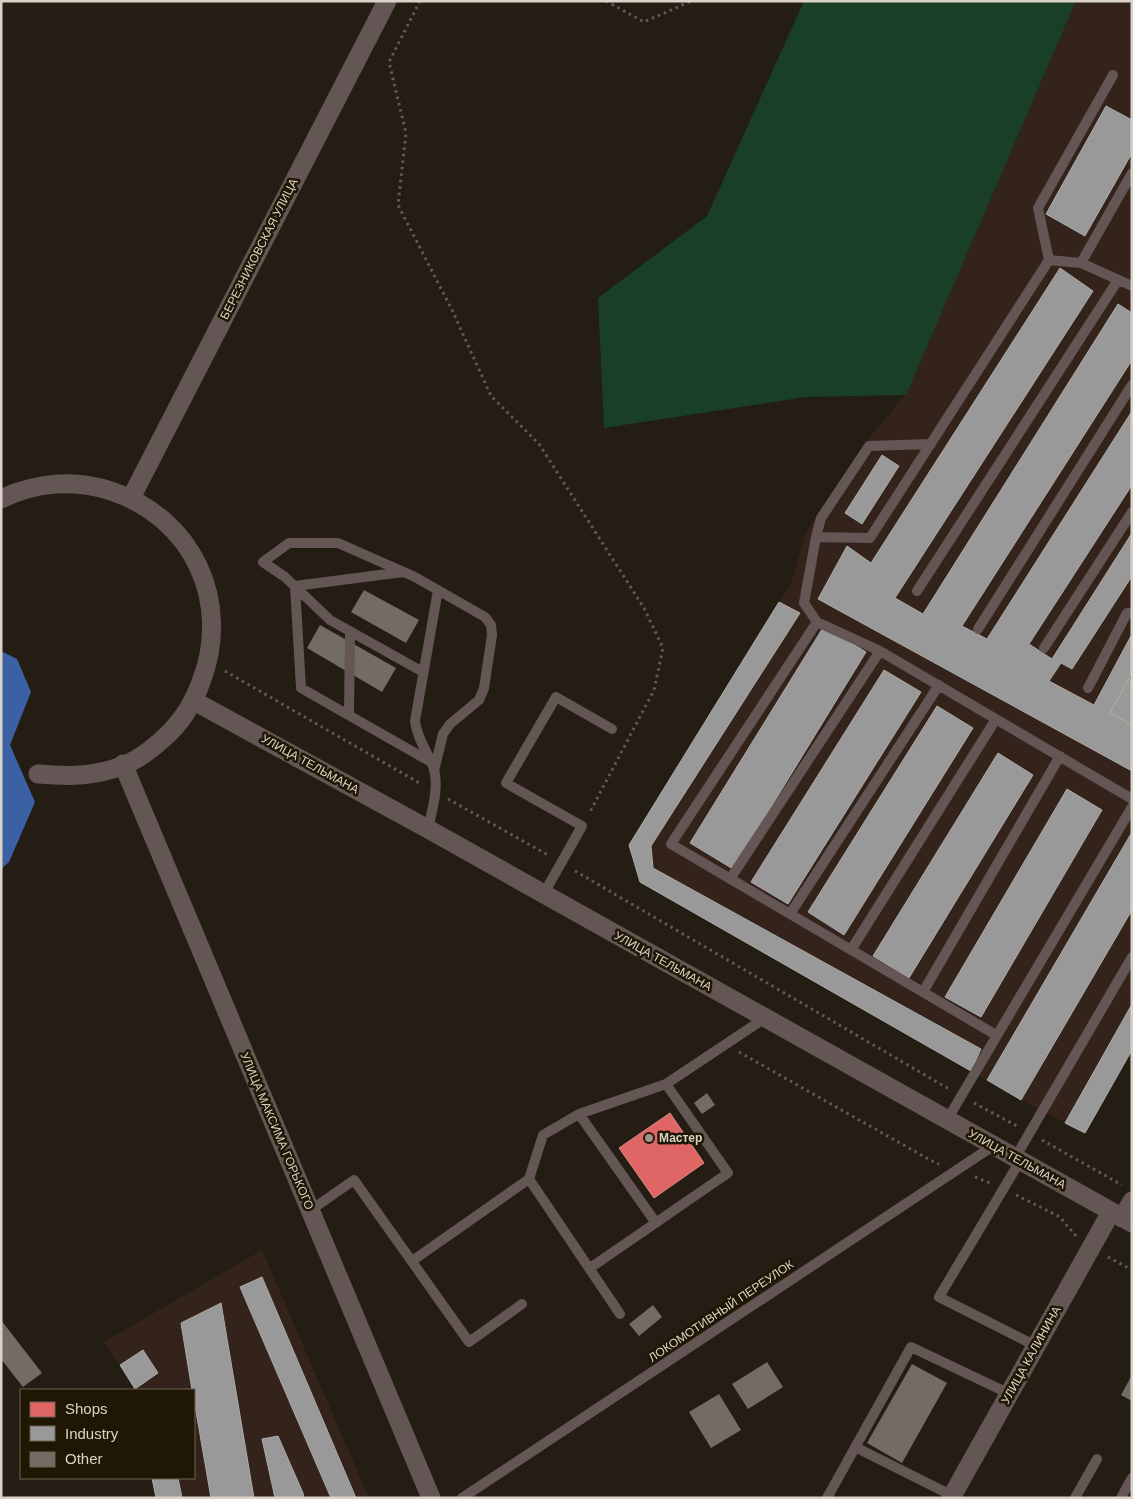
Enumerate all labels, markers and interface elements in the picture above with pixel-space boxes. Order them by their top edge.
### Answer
street label: БЕРЕЗНИКОВСКАЯ УЛИЦА [217,176,301,322]
street label: УЛИЦА ТЕЛЬМАНА [259,731,361,797]
street label: УЛИЦА ТЕЛЬМАНА [612,928,714,994]
street label: УЛИЦА МАКСИМА ГОРЬКОГО [237,1050,317,1212]
street label: УЛИЦА ТЕЛЬМАНА [966,1126,1068,1192]
place label: Мастер [659,1131,702,1145]
marker: Мастер [643,1132,655,1144]
street label: ЛОКОМОТИВНЫЙ ПЕРЕУЛОК [645,1256,796,1365]
street label: УЛИЦА КАЛИНИНА [998,1304,1064,1406]
legend [20,1389,195,1479]
text: Shops [65,1400,108,1417]
text: Industry [65,1425,119,1442]
text: Other [65,1450,103,1467]

